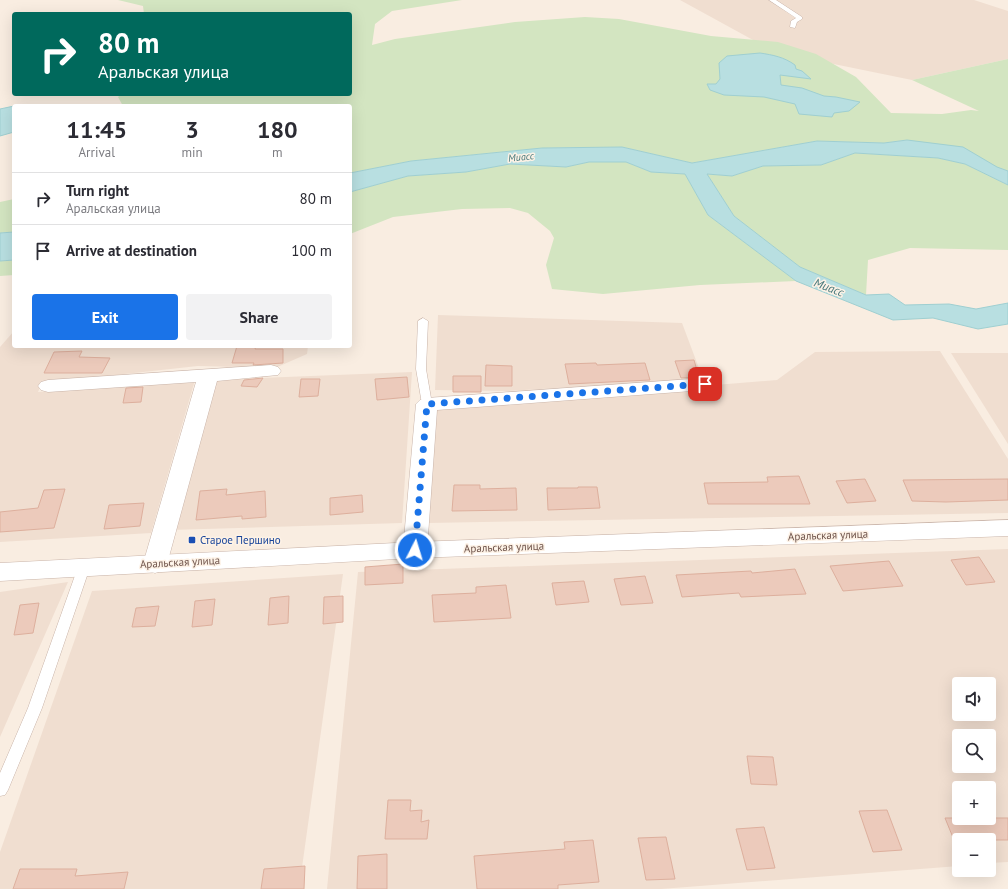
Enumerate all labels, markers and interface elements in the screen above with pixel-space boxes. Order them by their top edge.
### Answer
text: 80 m [98,24,159,61]
icon: right [32,28,84,80]
text: Аральская улица [98,60,229,83]
text: 11:45 [66,114,127,145]
text: 3 [185,114,199,145]
text: 180 [257,114,298,145]
text: Arrival [79,144,115,161]
text: min [181,144,203,161]
text: m [272,144,283,161]
water label: Миасс [508,149,535,165]
text: Turn right [66,181,129,200]
icon: right [32,188,54,210]
text: 80 m [299,189,332,208]
text: Аральская улица [66,200,161,217]
icon: arrive [32,240,54,262]
text: Arrive at destination [66,241,197,260]
text: 100 m [291,241,332,260]
water label: Миасс [812,274,847,300]
button: Exit [32,294,178,340]
button: Share [186,294,332,340]
pin [688,367,722,401]
icon: arrive [694,373,716,395]
street label: Аральская улица [788,527,868,543]
position arrow [394,529,436,571]
place label: Старое Першино [200,533,281,547]
marker: Старое Першино [187,535,197,545]
street label: Аральская улица [464,539,544,555]
street label: Аральская улица [140,553,220,571]
map controls [952,677,996,877]
button: sound [952,677,996,721]
button: search [952,729,996,773]
button: + [952,781,996,825]
button: − [952,833,996,877]

